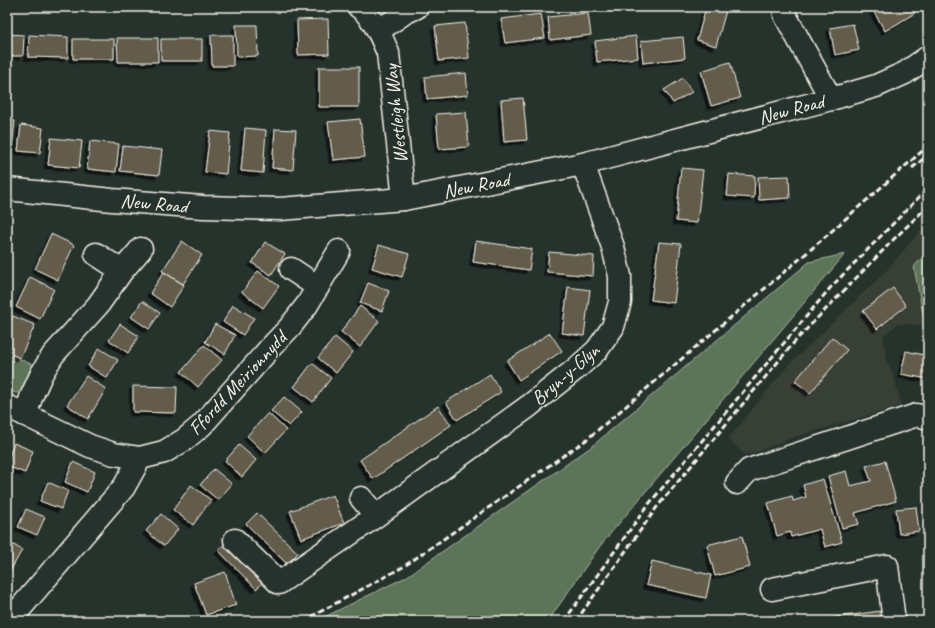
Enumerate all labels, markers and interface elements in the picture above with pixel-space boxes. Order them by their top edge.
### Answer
street label: Westleigh Way [378,61,413,165]
street label: New Road [756,88,830,130]
street label: New Road [441,166,514,204]
street label: New Road [120,188,192,219]
street label: Ffordd Meirionnydd [183,324,294,441]
street label: Bryn-y-Glyn [526,337,605,411]

